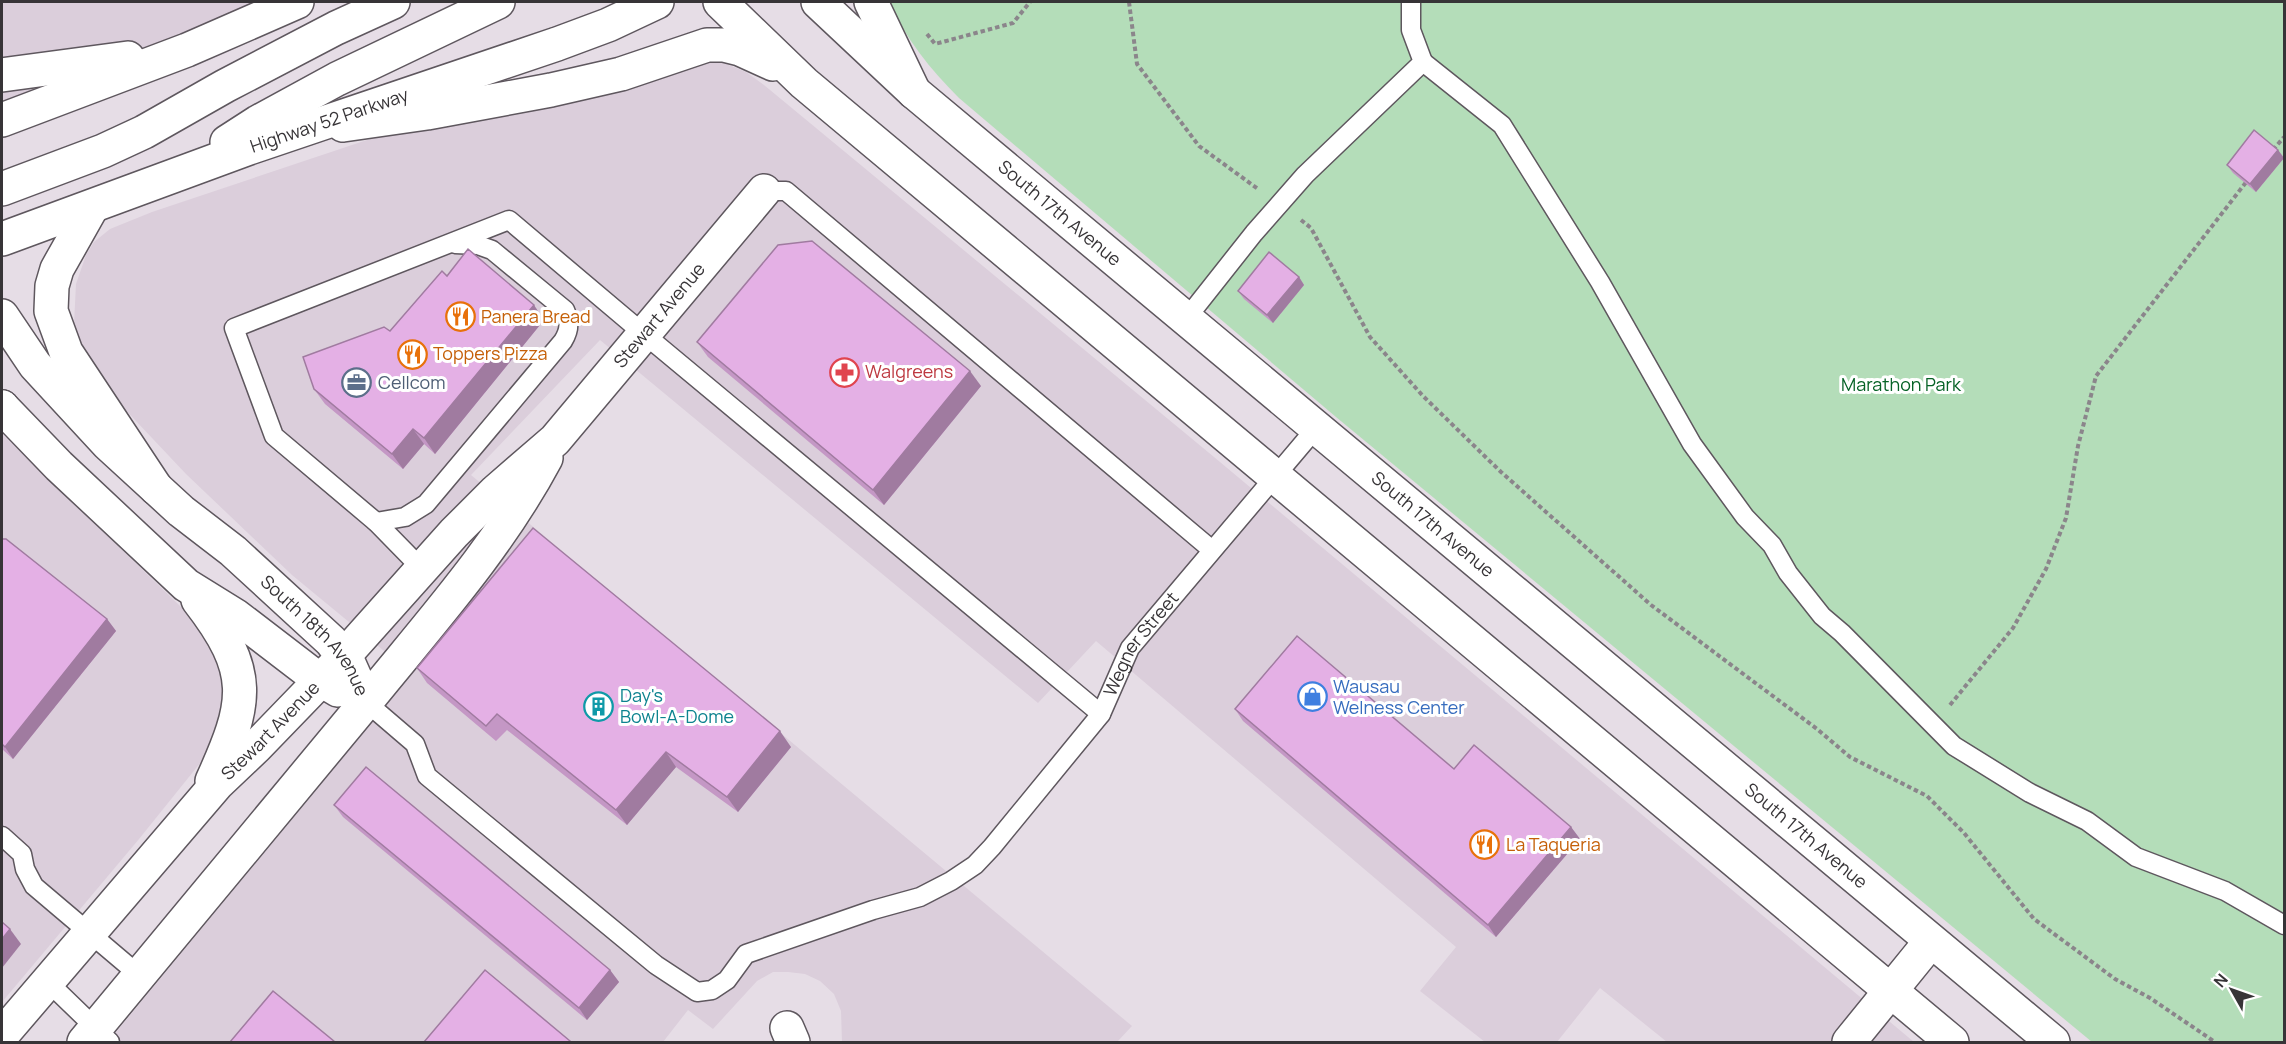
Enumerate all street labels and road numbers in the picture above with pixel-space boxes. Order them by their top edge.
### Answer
street label: Highway 52 Parkway [247,82,412,158]
street label: South 17th Avenue [994,154,1127,271]
street label: Stewart Avenue [608,257,710,372]
street label: South 17th Avenue [1367,466,1500,582]
street label: South 18th Avenue [256,569,375,699]
street label: Wegner Street [1097,586,1183,699]
street label: Stewart Avenue [216,675,324,785]
street label: South 17th Avenue [1740,777,1873,893]

